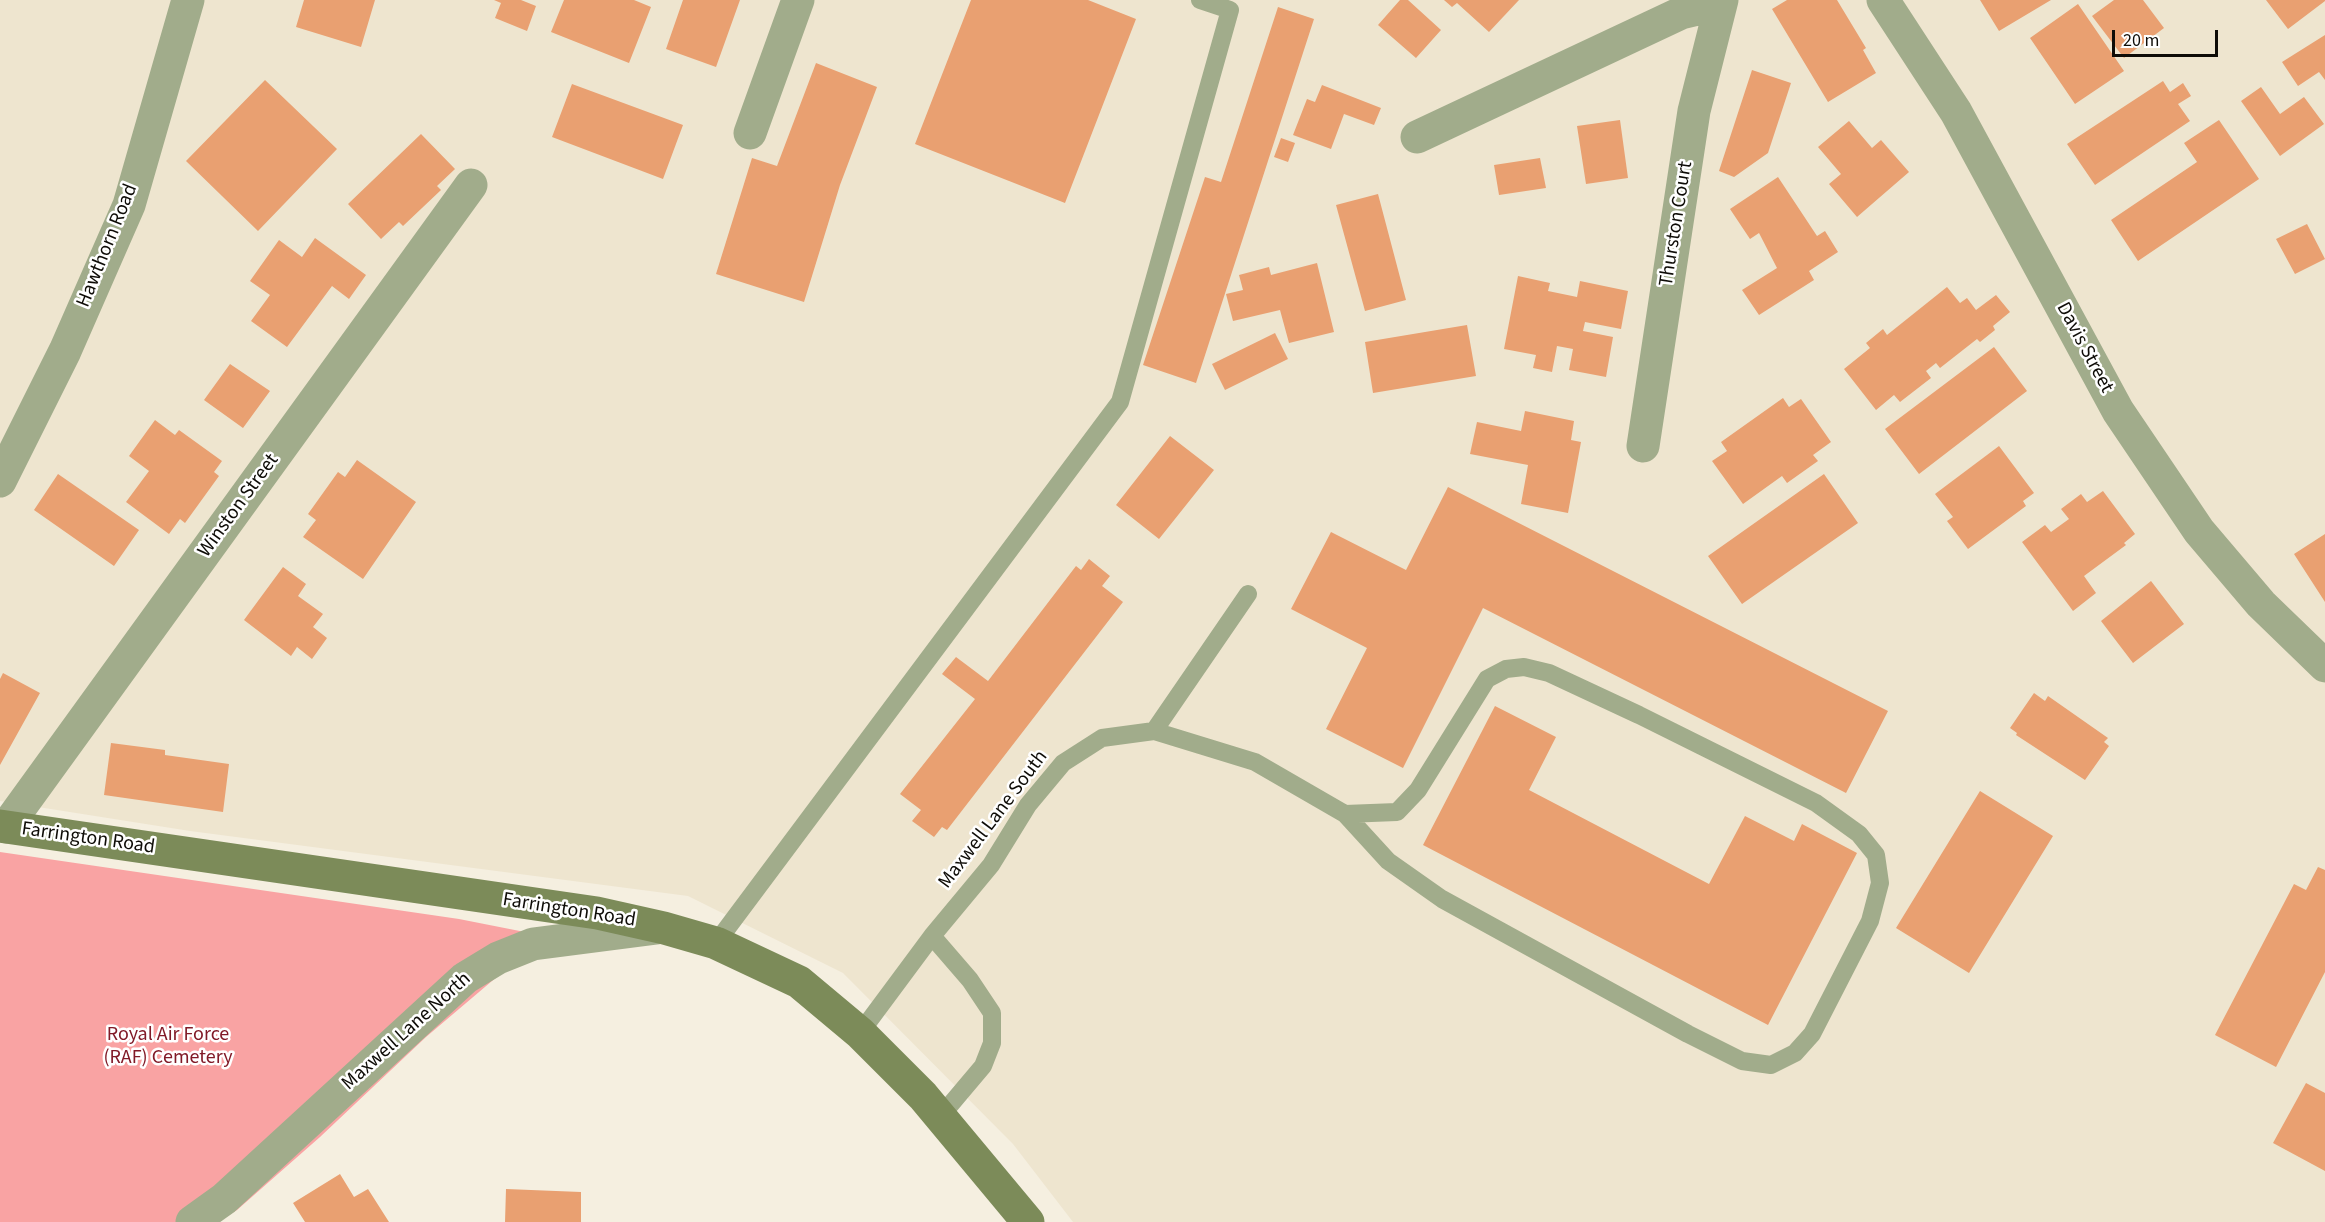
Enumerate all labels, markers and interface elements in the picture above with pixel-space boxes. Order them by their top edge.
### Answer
scale bar [2115,18,2222,56]
text: 20 m [2123,28,2159,53]
street label: Thurston Court [1655,160,1699,288]
street label: Hawthorn Road [72,181,144,311]
street label: Davis Street [2050,299,2118,397]
street label: Winston Street [193,450,285,562]
street label: Maxwell Lane South [934,746,1054,894]
street label: Farrington Road [20,818,156,860]
street label: Farrington Road [501,889,637,933]
street label: Maxwell Lane North [338,968,476,1096]
park label: Royal Air Force (RAF) Cemetery [104,1024,232,1071]

